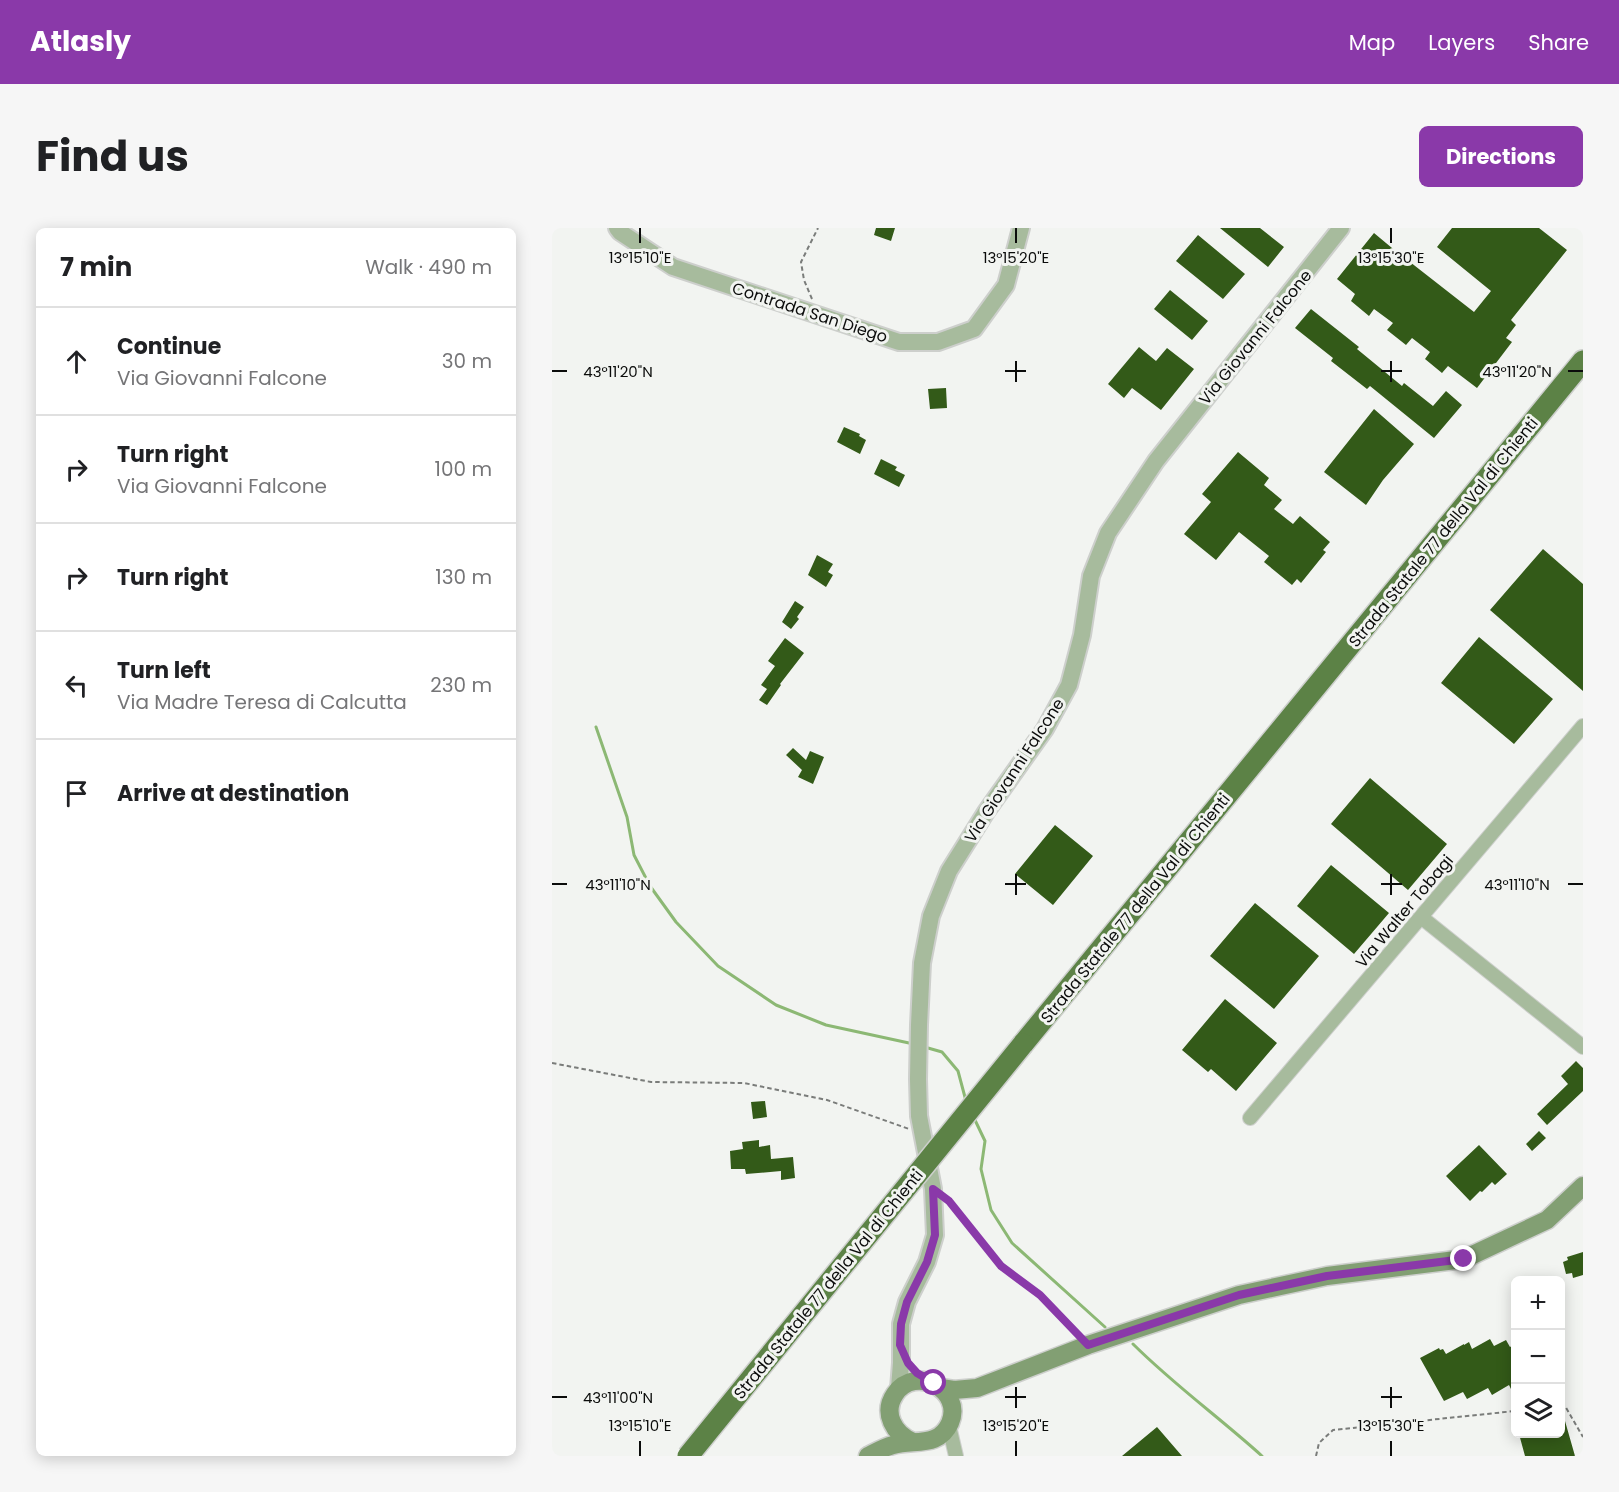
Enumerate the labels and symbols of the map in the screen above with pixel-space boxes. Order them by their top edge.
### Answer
text: 13°15'10"E [609,247,671,268]
text: 13°15'20"E [983,247,1049,268]
text: 13°15'30"E [1358,247,1424,268]
street label: Via Giovanni Falcone [1194,265,1317,410]
street label: Contrada San Diego [729,276,891,348]
text: 43°11'20"N [583,361,653,382]
text: 43°11'20"N [1482,361,1552,382]
street label: Strada Statale 77 della Val di Chienti [1343,413,1543,652]
street label: Via Giovanni Falcone [959,694,1070,847]
street label: Strada Statale 77 della Val di Chienti [1035,789,1235,1028]
street label: Via Walter Tobagi [1350,850,1459,973]
text: 43°11'10"N [585,874,651,895]
text: 43°11'10"N [1484,874,1550,895]
street label: Strada Statale 77 della Val di Chienti [728,1165,928,1404]
route end [1450,1245,1476,1271]
route start [920,1369,946,1395]
text: 43°11'00"N [583,1387,653,1408]
text: 13°15'10"E [609,1415,671,1436]
text: 13°15'20"E [983,1415,1049,1436]
text: 13°15'30"E [1358,1415,1424,1436]

